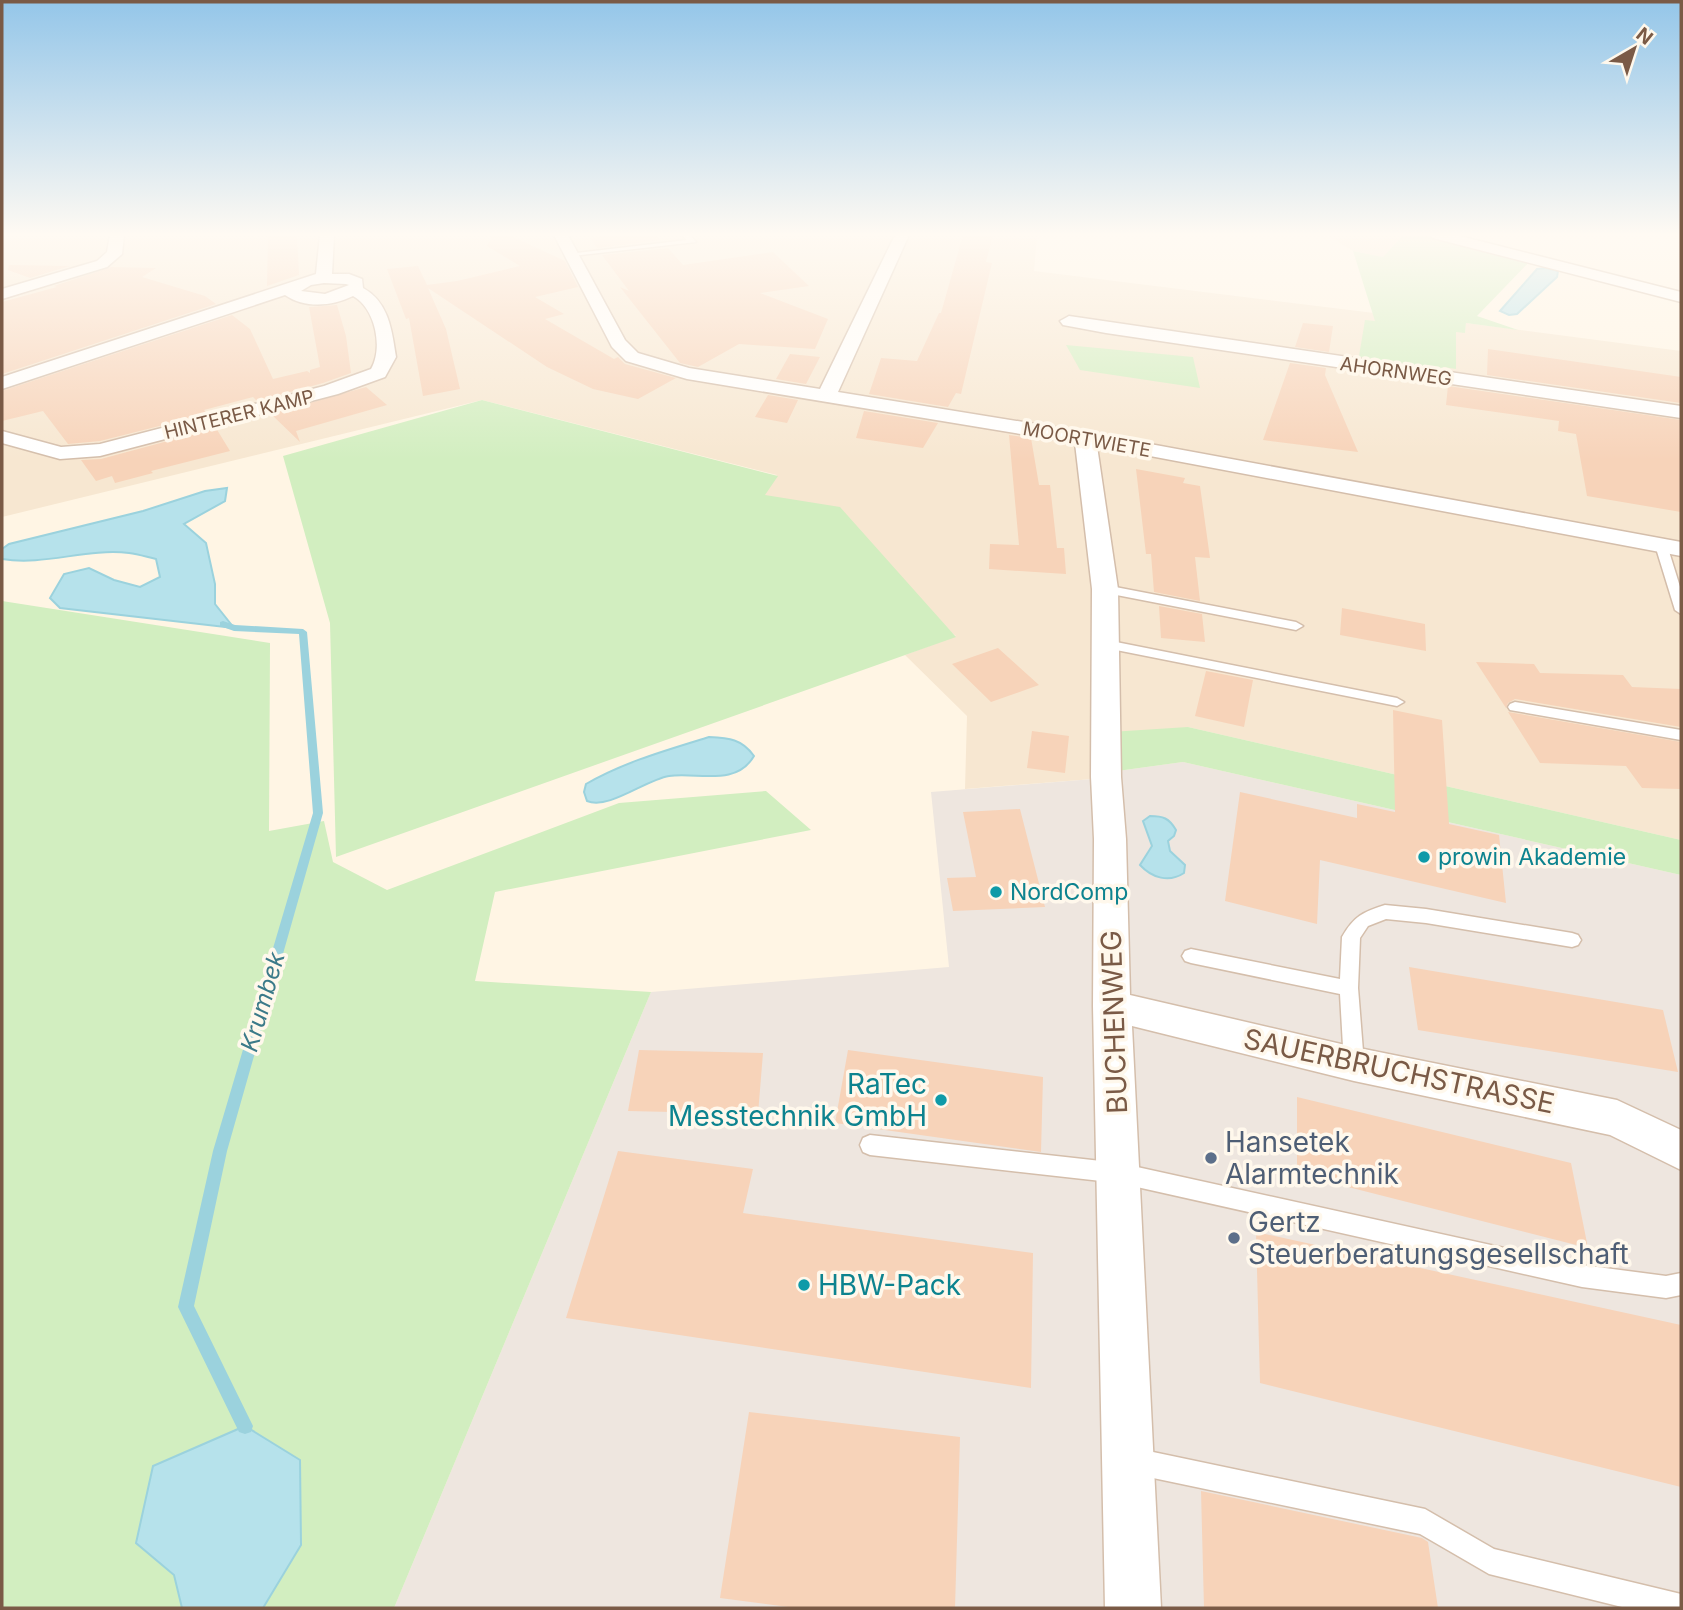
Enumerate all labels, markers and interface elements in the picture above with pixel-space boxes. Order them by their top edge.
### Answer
north arrow [1599,14,1669,84]
text: N [1632,23,1657,50]
street label: AHORNWEG [1339,352,1453,391]
street label: HINTERER KAMP [162,385,316,444]
street label: MOORTWIETE [1021,417,1153,462]
place label: prowin Akademie [1438,843,1626,871]
marker: prowin Akademie [1416,849,1432,865]
place label: NordComp [1010,878,1128,906]
marker: NordComp [988,884,1004,900]
street label: BUCHENWEG [1094,930,1134,1114]
water label: Krumbek [235,948,291,1055]
street label: SAUERBRUCHSTRASSE [1240,1021,1558,1121]
place label: RaTec Messtechnik GmbH [668,1067,927,1133]
marker: RaTec Messtechnik GmbH [933,1092,949,1108]
place label: Hansetek Alarmtechnik [1225,1125,1399,1191]
marker: Hansetek Alarmtechnik [1203,1150,1219,1166]
place label: Gertz Steuerberatungsgesellschaft [1248,1205,1629,1271]
marker: Gertz Steuerberatungsgesellschaft [1226,1230,1242,1246]
place label: HBW-Pack [818,1268,961,1302]
marker: HBW-Pack [796,1277,812,1293]

